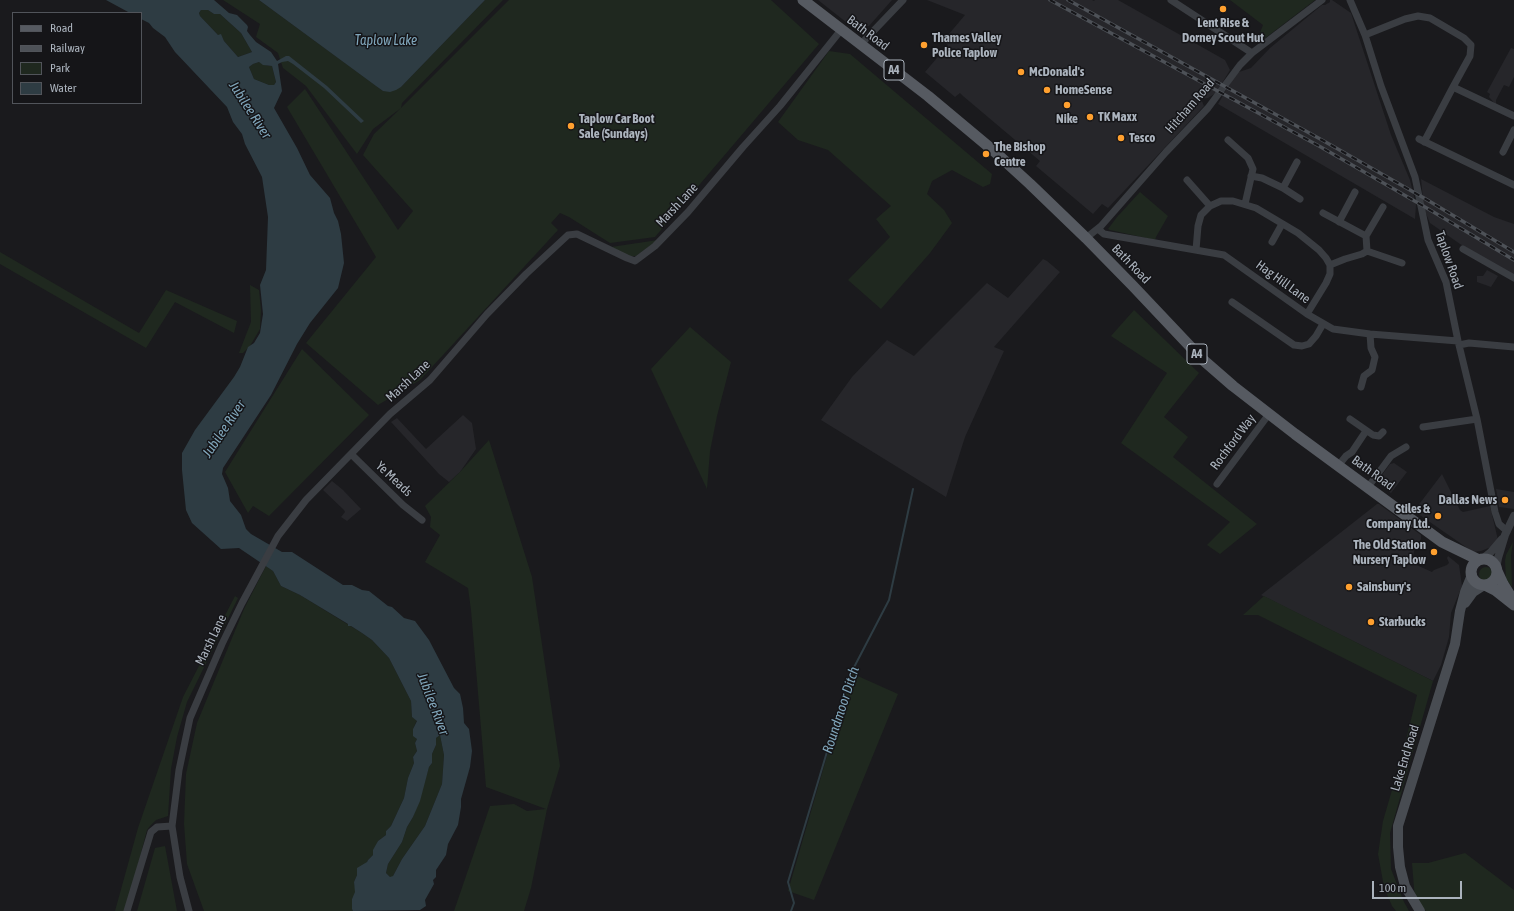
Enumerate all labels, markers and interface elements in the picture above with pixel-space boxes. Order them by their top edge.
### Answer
marker: Lent Rise & Dorney Scout Hut [1218,4,1228,14]
legend [12,12,142,104]
street label: Bath Road [844,12,892,54]
place label: Lent Rise & Dorney Scout Hut [1182,15,1264,46]
text: Road [50,21,73,35]
place label: Thames Valley Police Taplow [932,30,1001,61]
water label: Taplow Lake [355,33,417,49]
marker: Thames Valley Police Taplow [919,40,929,50]
text: Railway [50,41,85,55]
road number: A4 [884,60,904,80]
text: Park [50,61,70,75]
place label: McDonald's [1029,64,1084,80]
marker: McDonald's [1016,67,1026,77]
street label: Hitcham Road [1162,75,1218,137]
water label: Jubilee River [225,78,275,142]
text: Water [50,81,76,95]
place label: HomeSense [1055,82,1112,98]
marker: HomeSense [1042,85,1052,95]
marker: Nike [1062,100,1072,110]
place label: TK Maxx [1098,109,1137,125]
place label: Taplow Car Boot Sale (Sundays) [579,111,654,142]
place label: Nike [1056,111,1078,127]
marker: TK Maxx [1085,112,1095,122]
marker: Taplow Car Boot Sale (Sundays) [566,121,576,131]
place label: Tesco [1129,130,1155,146]
marker: Tesco [1116,133,1126,143]
place label: The Bishop Centre [994,139,1046,170]
marker: The Bishop Centre [981,149,991,159]
street label: Marsh Lane [653,180,701,230]
street label: Taplow Road [1432,229,1466,291]
street label: Bath Road [1108,241,1154,287]
street label: Hag Hill Lane [1253,257,1313,307]
road number: A4 [1187,344,1207,364]
street label: Marsh Lane [383,357,433,405]
water label: Jubilee River [199,397,249,461]
street label: Rochford Way [1207,411,1259,473]
street label: Bath Road [1349,452,1397,494]
street label: Ye Meads [373,458,415,500]
place label: Dallas News [1439,492,1497,508]
marker: Dallas News [1500,495,1510,505]
place label: Stiles & Company Ltd. [1366,501,1430,532]
marker: Stiles & Company Ltd. [1433,511,1443,521]
place label: The Old Station Nursery Taplow [1353,537,1426,568]
marker: The Old Station Nursery Taplow [1429,547,1439,557]
place label: Sainsbury's [1357,579,1411,595]
marker: Sainsbury's [1344,582,1354,592]
street label: Marsh Lane [192,612,230,668]
place label: Starbucks [1379,614,1426,630]
marker: Starbucks [1366,617,1376,627]
water label: Roundmoor Ditch [819,665,863,755]
water label: Jubilee River [413,671,453,737]
street label: Lake End Road [1387,723,1423,793]
scale bar [1374,873,1464,899]
text: 100 m [1379,881,1406,895]

